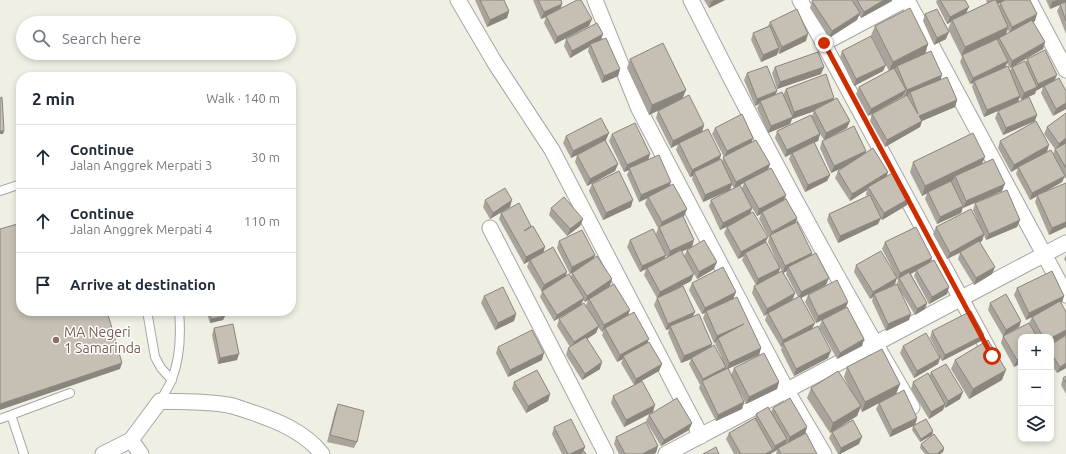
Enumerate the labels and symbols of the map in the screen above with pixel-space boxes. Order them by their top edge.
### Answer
route end [815,34,833,52]
place label: MA Negeri 1 Samarinda [64,324,141,356]
marker: MA Negeri 1 Samarinda [51,335,61,345]
route start [983,347,1001,365]

